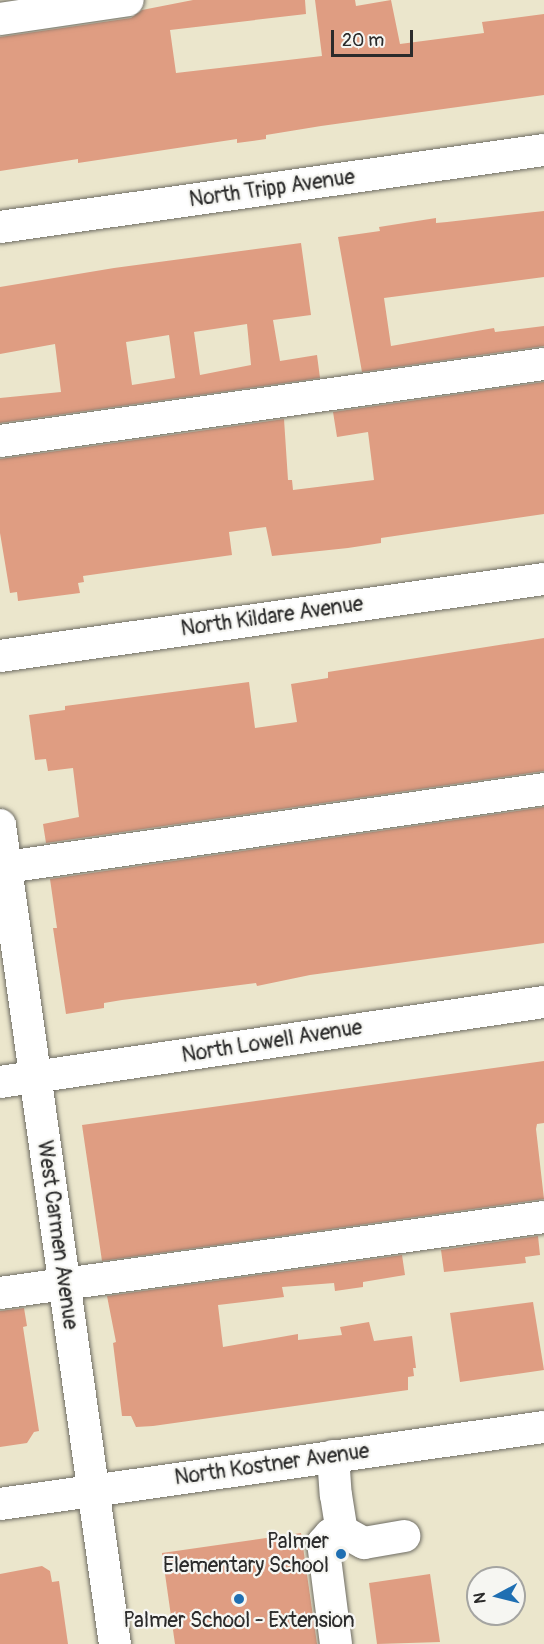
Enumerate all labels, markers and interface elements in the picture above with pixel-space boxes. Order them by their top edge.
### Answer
scale bar [334,18,416,56]
text: 20 m [342,29,384,52]
street label: North Tripp Avenue [188,165,356,213]
street label: North Kildare Avenue [179,592,365,642]
street label: North Lowell Avenue [180,1015,364,1069]
street label: West Carmen Avenue [31,1139,83,1331]
street label: North Kostner Avenue [173,1439,371,1491]
place label: Palmer Elementary School [163,1529,329,1579]
marker: Palmer Elementary School [334,1547,348,1561]
north arrow [466,1566,526,1626]
text: N [470,1591,491,1605]
marker: Palmer School - Extension [232,1592,246,1606]
place label: Palmer School - Extension [123,1608,355,1634]

